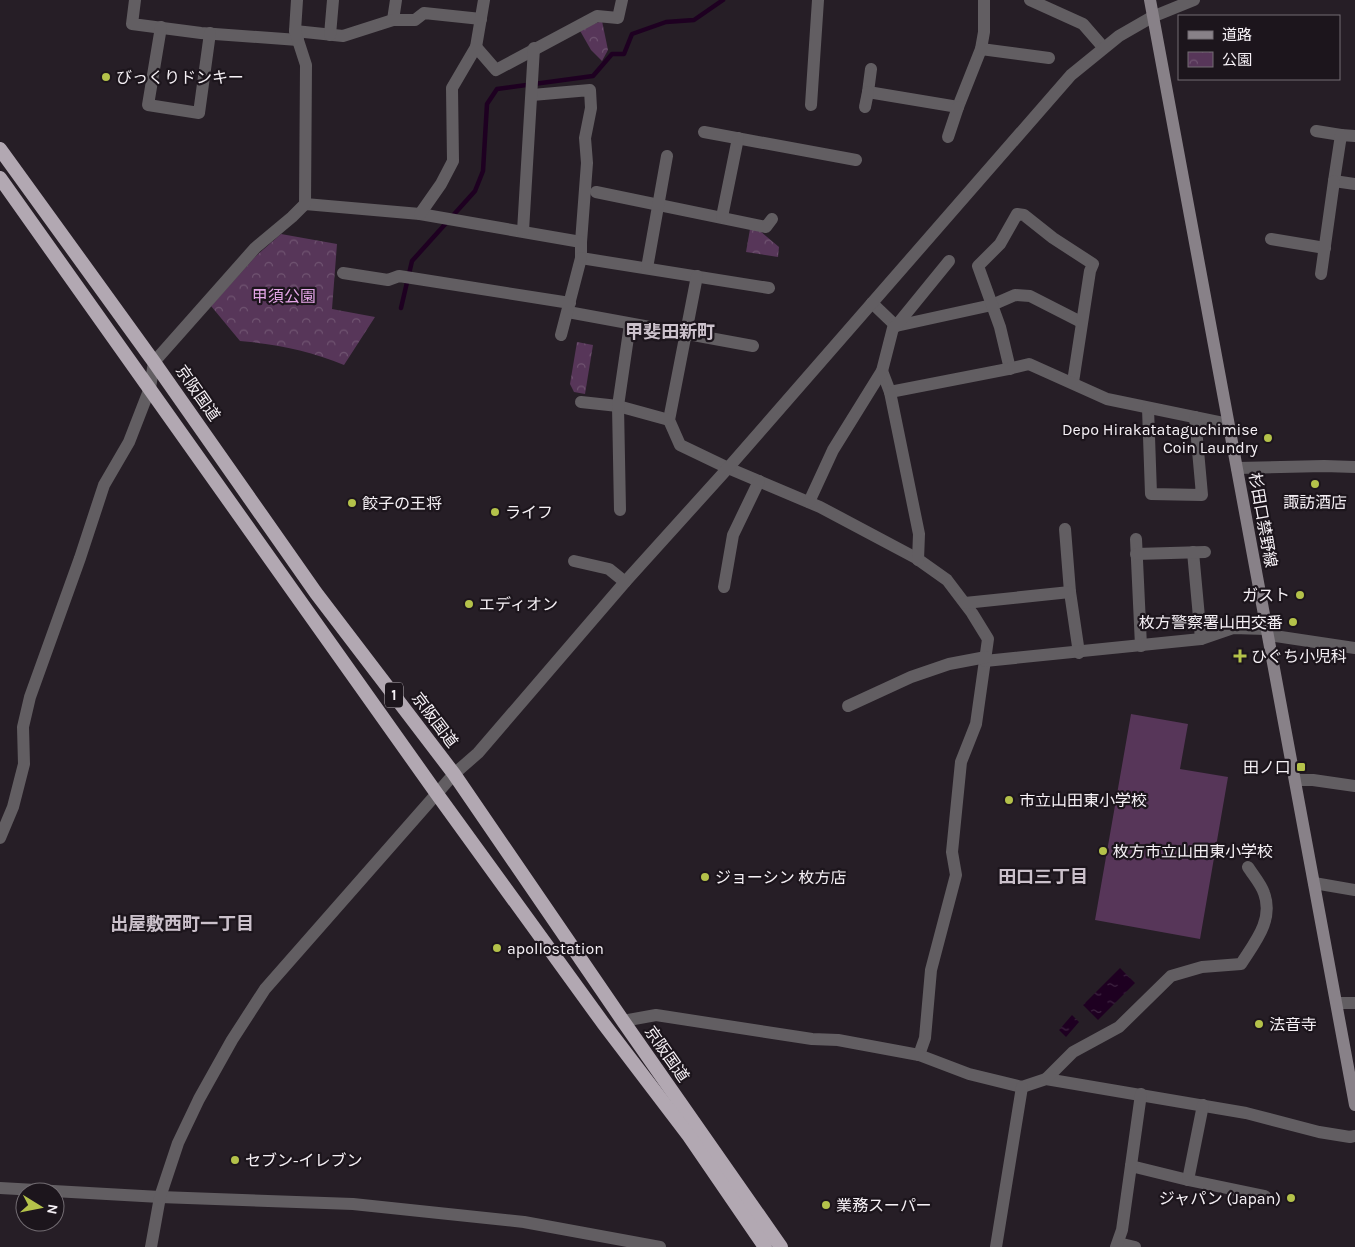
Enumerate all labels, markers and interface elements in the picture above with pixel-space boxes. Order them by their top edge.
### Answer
legend [1178,15,1340,80]
text: 道路 [1222,26,1252,44]
text: 公園 [1222,51,1252,69]
place label: びっくりドンキー [116,68,244,87]
marker: びっくりドンキー [100,71,112,83]
park label: 甲須公園 [252,287,316,306]
district label: 甲斐田新町 [625,321,715,343]
street label: 京阪国道 [172,361,224,425]
place label: Depo Hirakatataguchimise Coin Laundry [1062,420,1259,457]
marker: Depo Hirakatataguchimise Coin Laundry [1262,432,1274,444]
street label: 杉田口禁野線 [1245,471,1281,569]
marker: 諏訪酒店 [1309,478,1321,490]
place label: 諏訪酒店 [1283,493,1347,512]
place label: 餃子の王将 [362,494,442,513]
marker: 餃子の王将 [346,497,358,509]
place label: ライフ [505,503,553,522]
marker: ライフ [489,506,501,518]
place label: ガスト [1242,586,1290,605]
marker: ガスト [1294,589,1306,601]
place label: エディオン [479,595,558,614]
marker: エディオン [463,598,475,610]
place label: 枚方警察署山田交番 [1139,613,1283,632]
marker: 枚方警察署山田交番 [1287,616,1299,628]
place label: ひぐち小児科 [1251,647,1347,666]
marker: ひぐち小児科 [1233,649,1247,663]
road number: 1 [385,682,403,708]
street label: 京阪国道 [408,689,462,751]
place label: 田ノ口 [1243,758,1291,777]
marker: 田ノ口 [1295,761,1307,773]
place label: 市立山田東小学校 [1019,791,1147,810]
marker: 市立山田東小学校 [1003,794,1015,806]
place label: 枚方市立山田東小学校 [1113,842,1273,861]
marker: 枚方市立山田東小学校 [1097,845,1109,857]
district label: 田口三丁目 [998,866,1088,888]
place label: ジョーシン 枚方店 [715,868,846,887]
marker: ジョーシン 枚方店 [699,871,711,883]
district label: 出屋敷西町一丁目 [110,913,254,935]
place label: apollostation [507,939,604,958]
marker: apollostation [491,942,503,954]
place label: 法音寺 [1269,1015,1317,1034]
marker: 法音寺 [1253,1018,1265,1030]
street label: 京阪国道 [641,1022,693,1086]
place label: セブン-イレブン [245,1151,363,1170]
marker: セブン-イレブン [229,1154,241,1166]
north arrow [15,1182,65,1232]
place label: ジャパン (Japan) [1159,1189,1281,1208]
marker: ジャパン (Japan) [1285,1192,1297,1204]
place label: 業務スーパー [836,1196,932,1215]
marker: 業務スーパー [820,1199,832,1211]
text: N [43,1203,62,1216]

